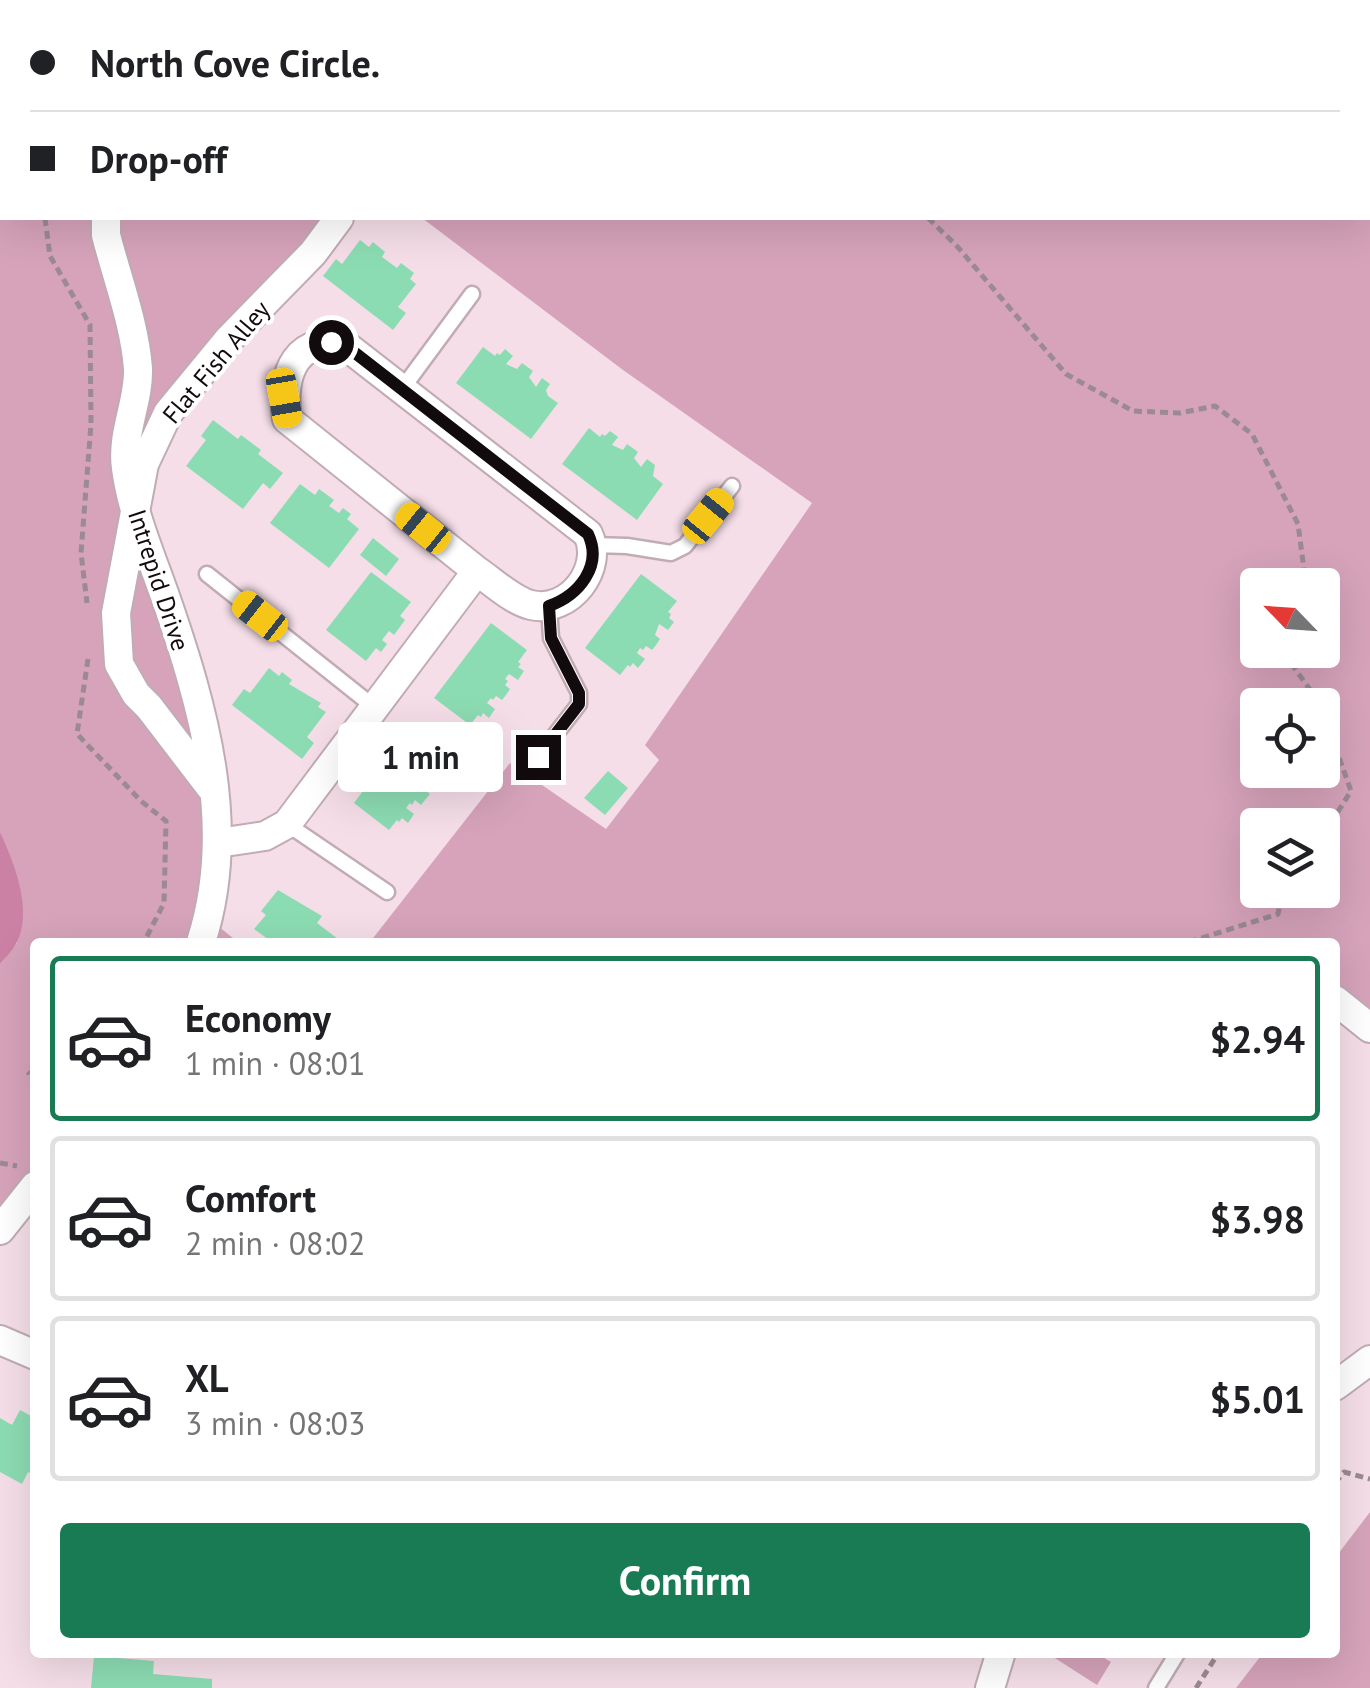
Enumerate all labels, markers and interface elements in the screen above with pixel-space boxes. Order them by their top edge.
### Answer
text: North Cove Circle. [90,38,380,87]
text: Drop-off [90,134,227,183]
street label: Flat Fish Alley [155,294,277,430]
route start [309,320,354,365]
car [264,366,304,430]
car [677,483,739,549]
car [390,497,456,559]
street label: Intrepid Drive [121,505,197,655]
north arrow [1240,568,1340,668]
map controls [1240,568,1340,908]
car [227,586,293,646]
button: locate [1240,688,1340,788]
callout: 1 min [338,722,503,792]
route end [516,735,561,780]
text: 1 min [381,736,460,778]
button: layers [1240,808,1340,908]
text: Economy [185,993,331,1042]
icon: car [65,994,155,1084]
text: $2.94 [1209,1014,1305,1063]
text: 1 min · 08:01 [185,1042,365,1084]
text: Comfort [185,1173,316,1222]
icon: car [65,1174,155,1264]
text: $3.98 [1209,1194,1305,1243]
text: 2 min · 08:02 [185,1222,365,1264]
text: XL [185,1353,229,1402]
icon: car [65,1354,155,1444]
text: $5.01 [1209,1374,1305,1423]
text: 3 min · 08:03 [185,1402,365,1444]
button: Confirm [60,1523,1310,1638]

